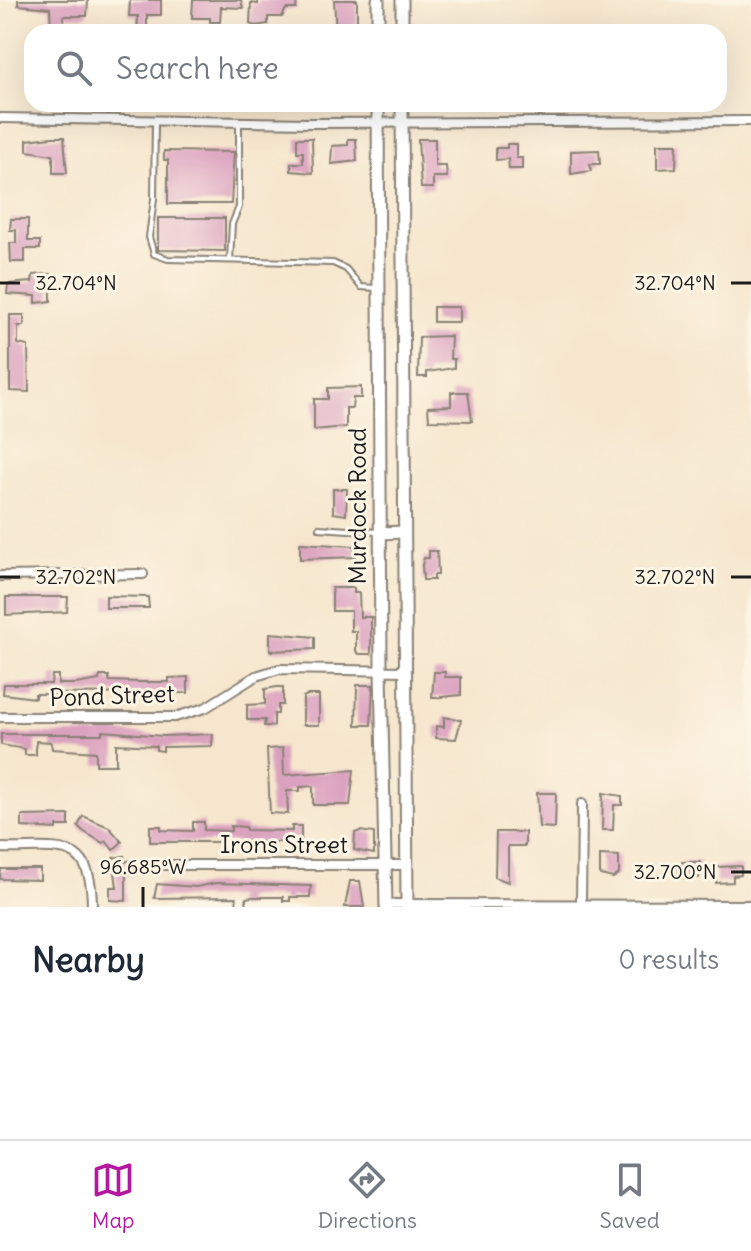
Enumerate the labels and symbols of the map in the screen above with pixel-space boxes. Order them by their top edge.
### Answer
text: 32.704°N [35,270,117,295]
text: 32.704°N [634,270,716,295]
street label: Murdock Road [342,428,372,584]
text: 32.702°N [36,564,116,589]
text: 32.702°N [635,564,715,589]
street label: Pond Street [49,678,175,712]
street label: Irons Street [220,829,348,859]
text: 96.685°W [100,854,186,879]
text: 32.700°N [633,859,717,884]

